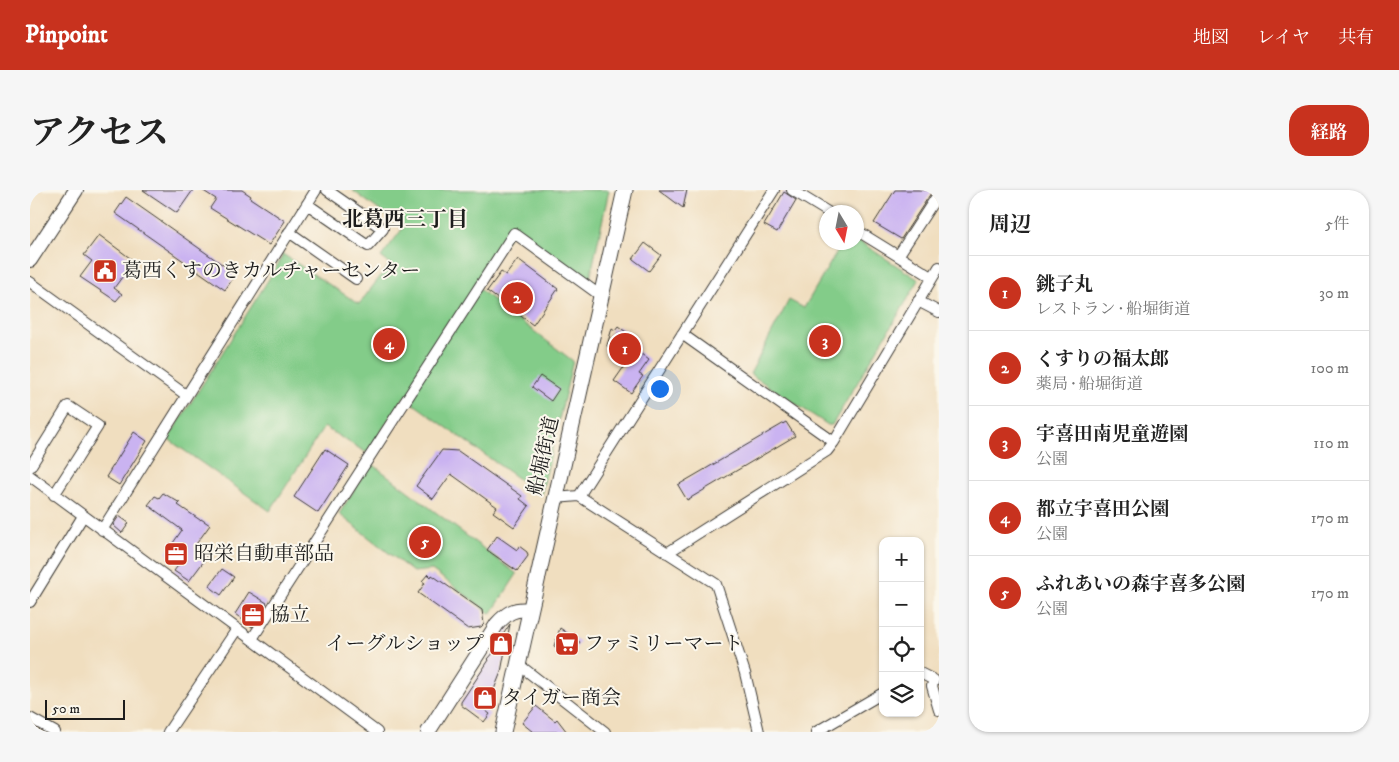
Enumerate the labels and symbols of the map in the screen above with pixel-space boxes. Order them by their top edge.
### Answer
north arrow [819,205,864,250]
district label: 北葛西三丁目 [342,207,468,233]
public building icon: 葛西くすのきカルチャーセンター [92,258,118,284]
place label: 葛西くすのきカルチャーセンター [122,259,420,284]
pin: 2 [501,279,533,317]
pin: 3 [809,322,841,360]
pin: 4 [373,325,405,363]
pin: 1 [609,330,641,368]
your location [647,376,673,402]
street label: 船堀街道 [523,414,565,498]
pin: 5 [409,523,441,561]
office icon: 昭栄自動車部品 [163,541,189,567]
place label: 昭栄自動車部品 [194,542,334,567]
office icon: 協立 [240,602,266,628]
place label: 協立 [270,603,310,628]
shop icon: イーグルショップ [488,631,514,657]
supermarket icon: ファミリーマート [554,631,580,657]
place label: イーグルショップ [326,632,484,657]
place label: ファミリーマート [584,632,744,657]
shop icon: タイガー商会 [472,685,498,711]
place label: タイガー商会 [502,686,621,711]
scale bar [45,697,125,720]

